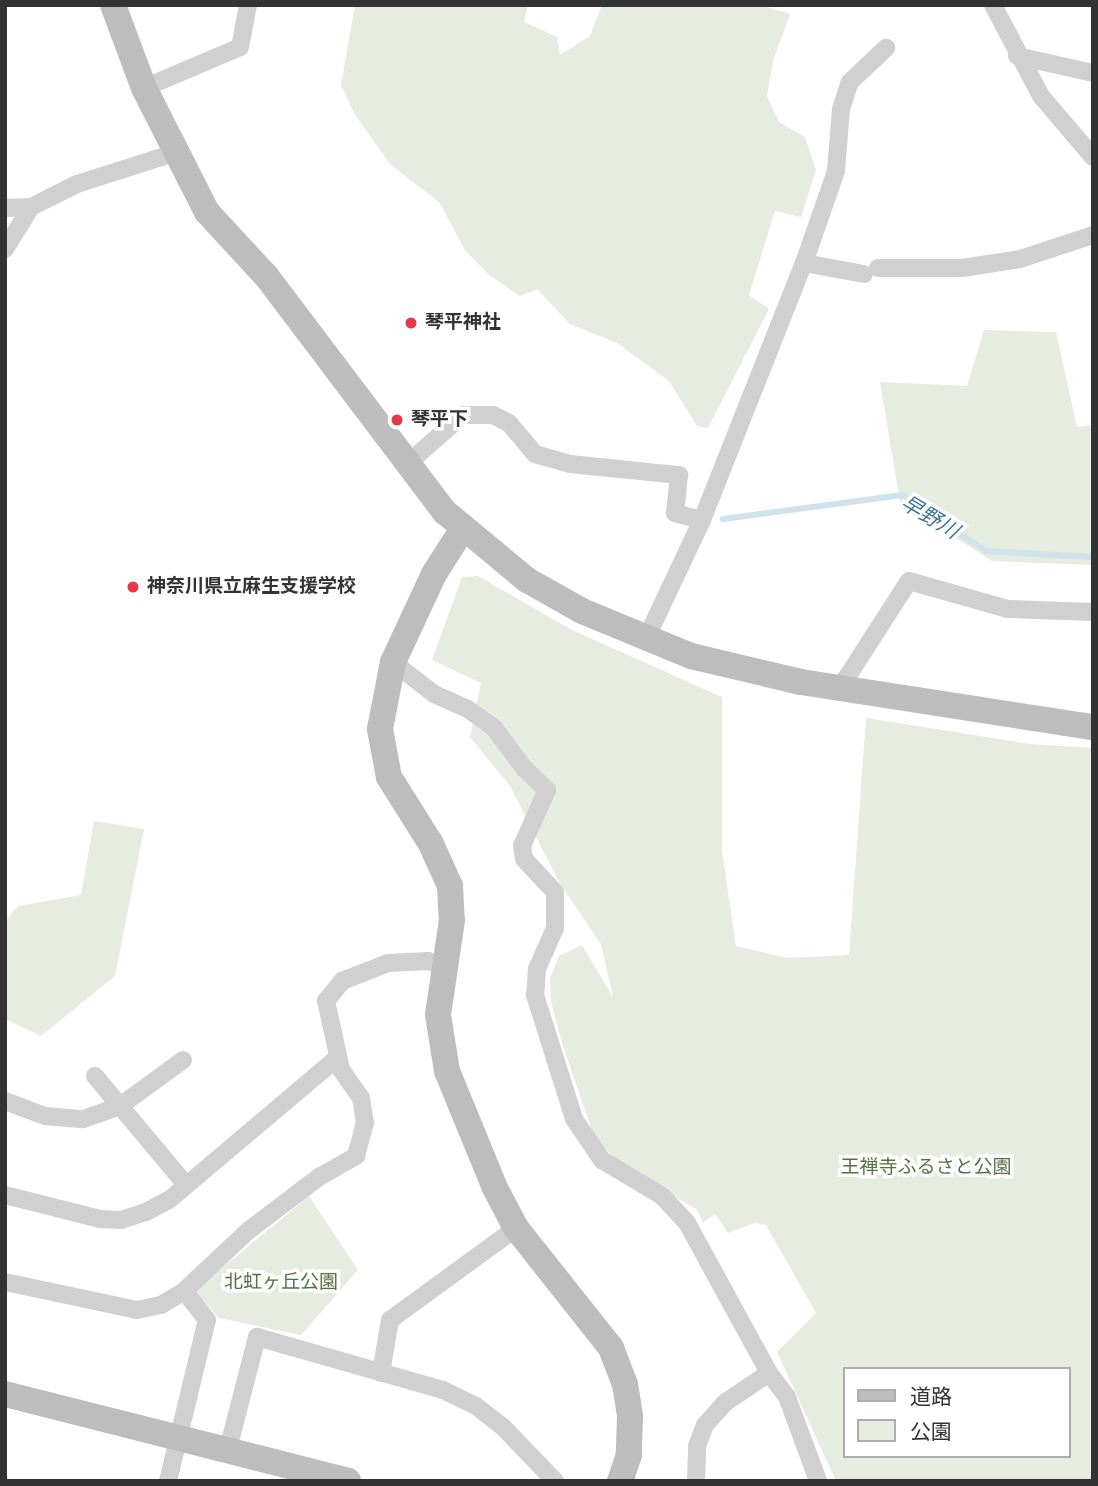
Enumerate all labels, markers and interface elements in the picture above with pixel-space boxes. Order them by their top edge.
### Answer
place label: 琴平神社 [425,312,501,334]
marker: 琴平神社 [403,315,419,331]
place label: 琴平下 [411,409,468,431]
marker: 琴平下 [389,412,405,428]
water label: 早野川 [897,490,963,544]
place label: 神奈川県立麻生支援学校 [147,576,356,598]
marker: 神奈川県立麻生支援学校 [125,579,141,595]
park label: 王禅寺ふるさと公園 [841,1157,1011,1179]
park label: 北虹ヶ丘公園 [224,1272,338,1294]
legend [842,1367,1070,1458]
text: 道路 [910,1382,952,1412]
text: 公園 [910,1417,952,1447]

